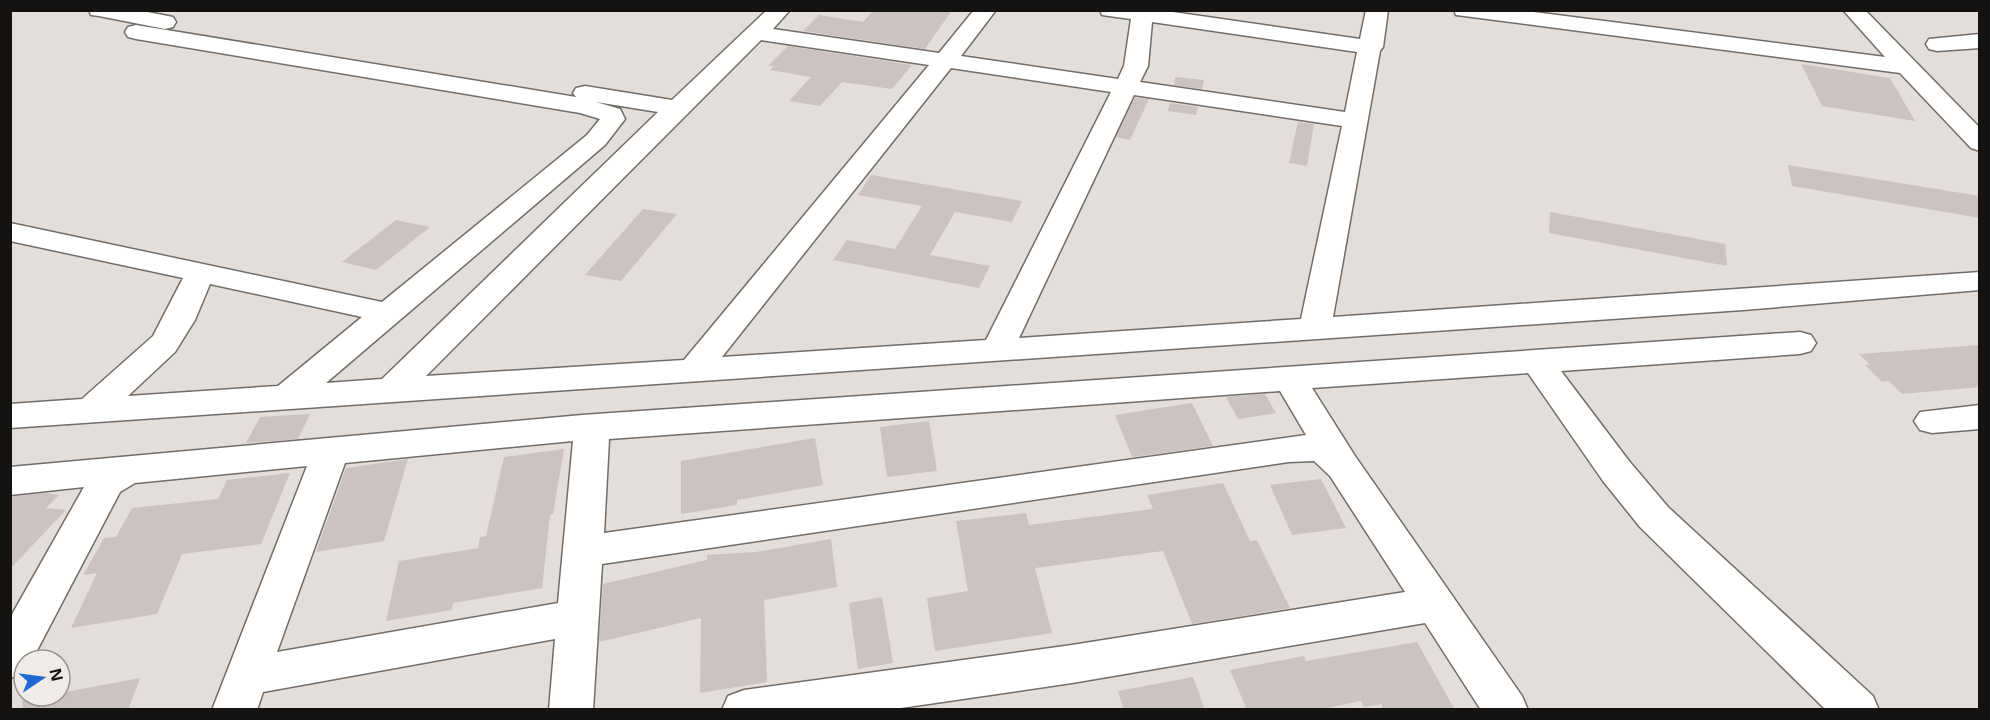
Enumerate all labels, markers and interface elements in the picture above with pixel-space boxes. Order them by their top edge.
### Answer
north arrow [12,648,72,708]
text: N [44,666,69,683]

